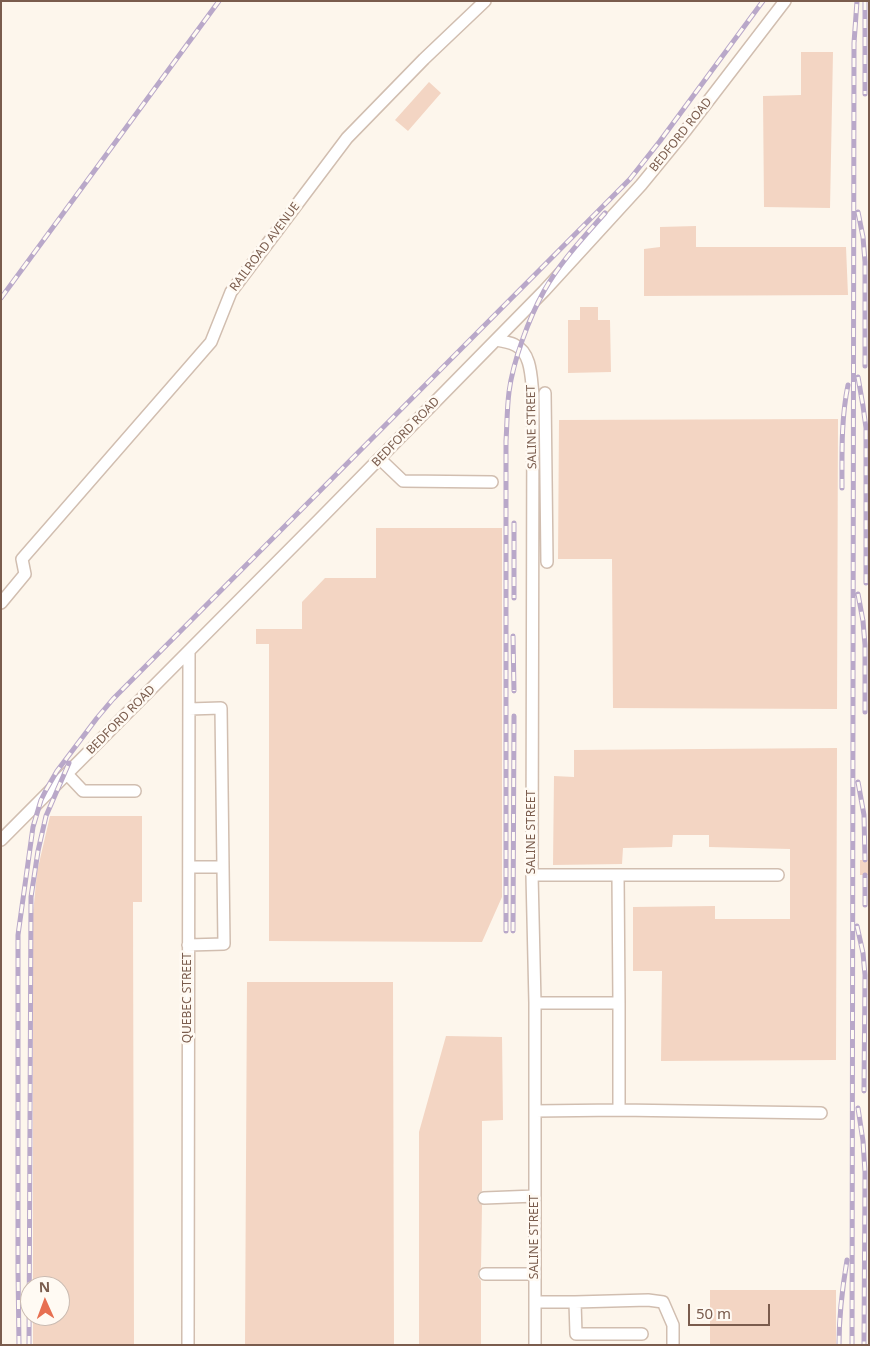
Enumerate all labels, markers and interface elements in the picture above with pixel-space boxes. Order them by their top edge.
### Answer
street label: BEDFORD ROAD [647,95,715,175]
street label: RAILROAD AVENUE [227,200,303,294]
street label: SALINE STREET [524,385,540,469]
street label: BEDFORD ROAD [369,394,443,470]
street label: BEDFORD ROAD [84,683,158,757]
street label: SALINE STREET [525,790,539,874]
street label: QUEBEC STREET [181,953,195,1043]
street label: SALINE STREET [528,1195,542,1279]
north arrow [20,1276,70,1326]
text: N [38,1277,51,1296]
scale bar [690,1294,772,1326]
text: 50 m [696,1303,731,1323]

